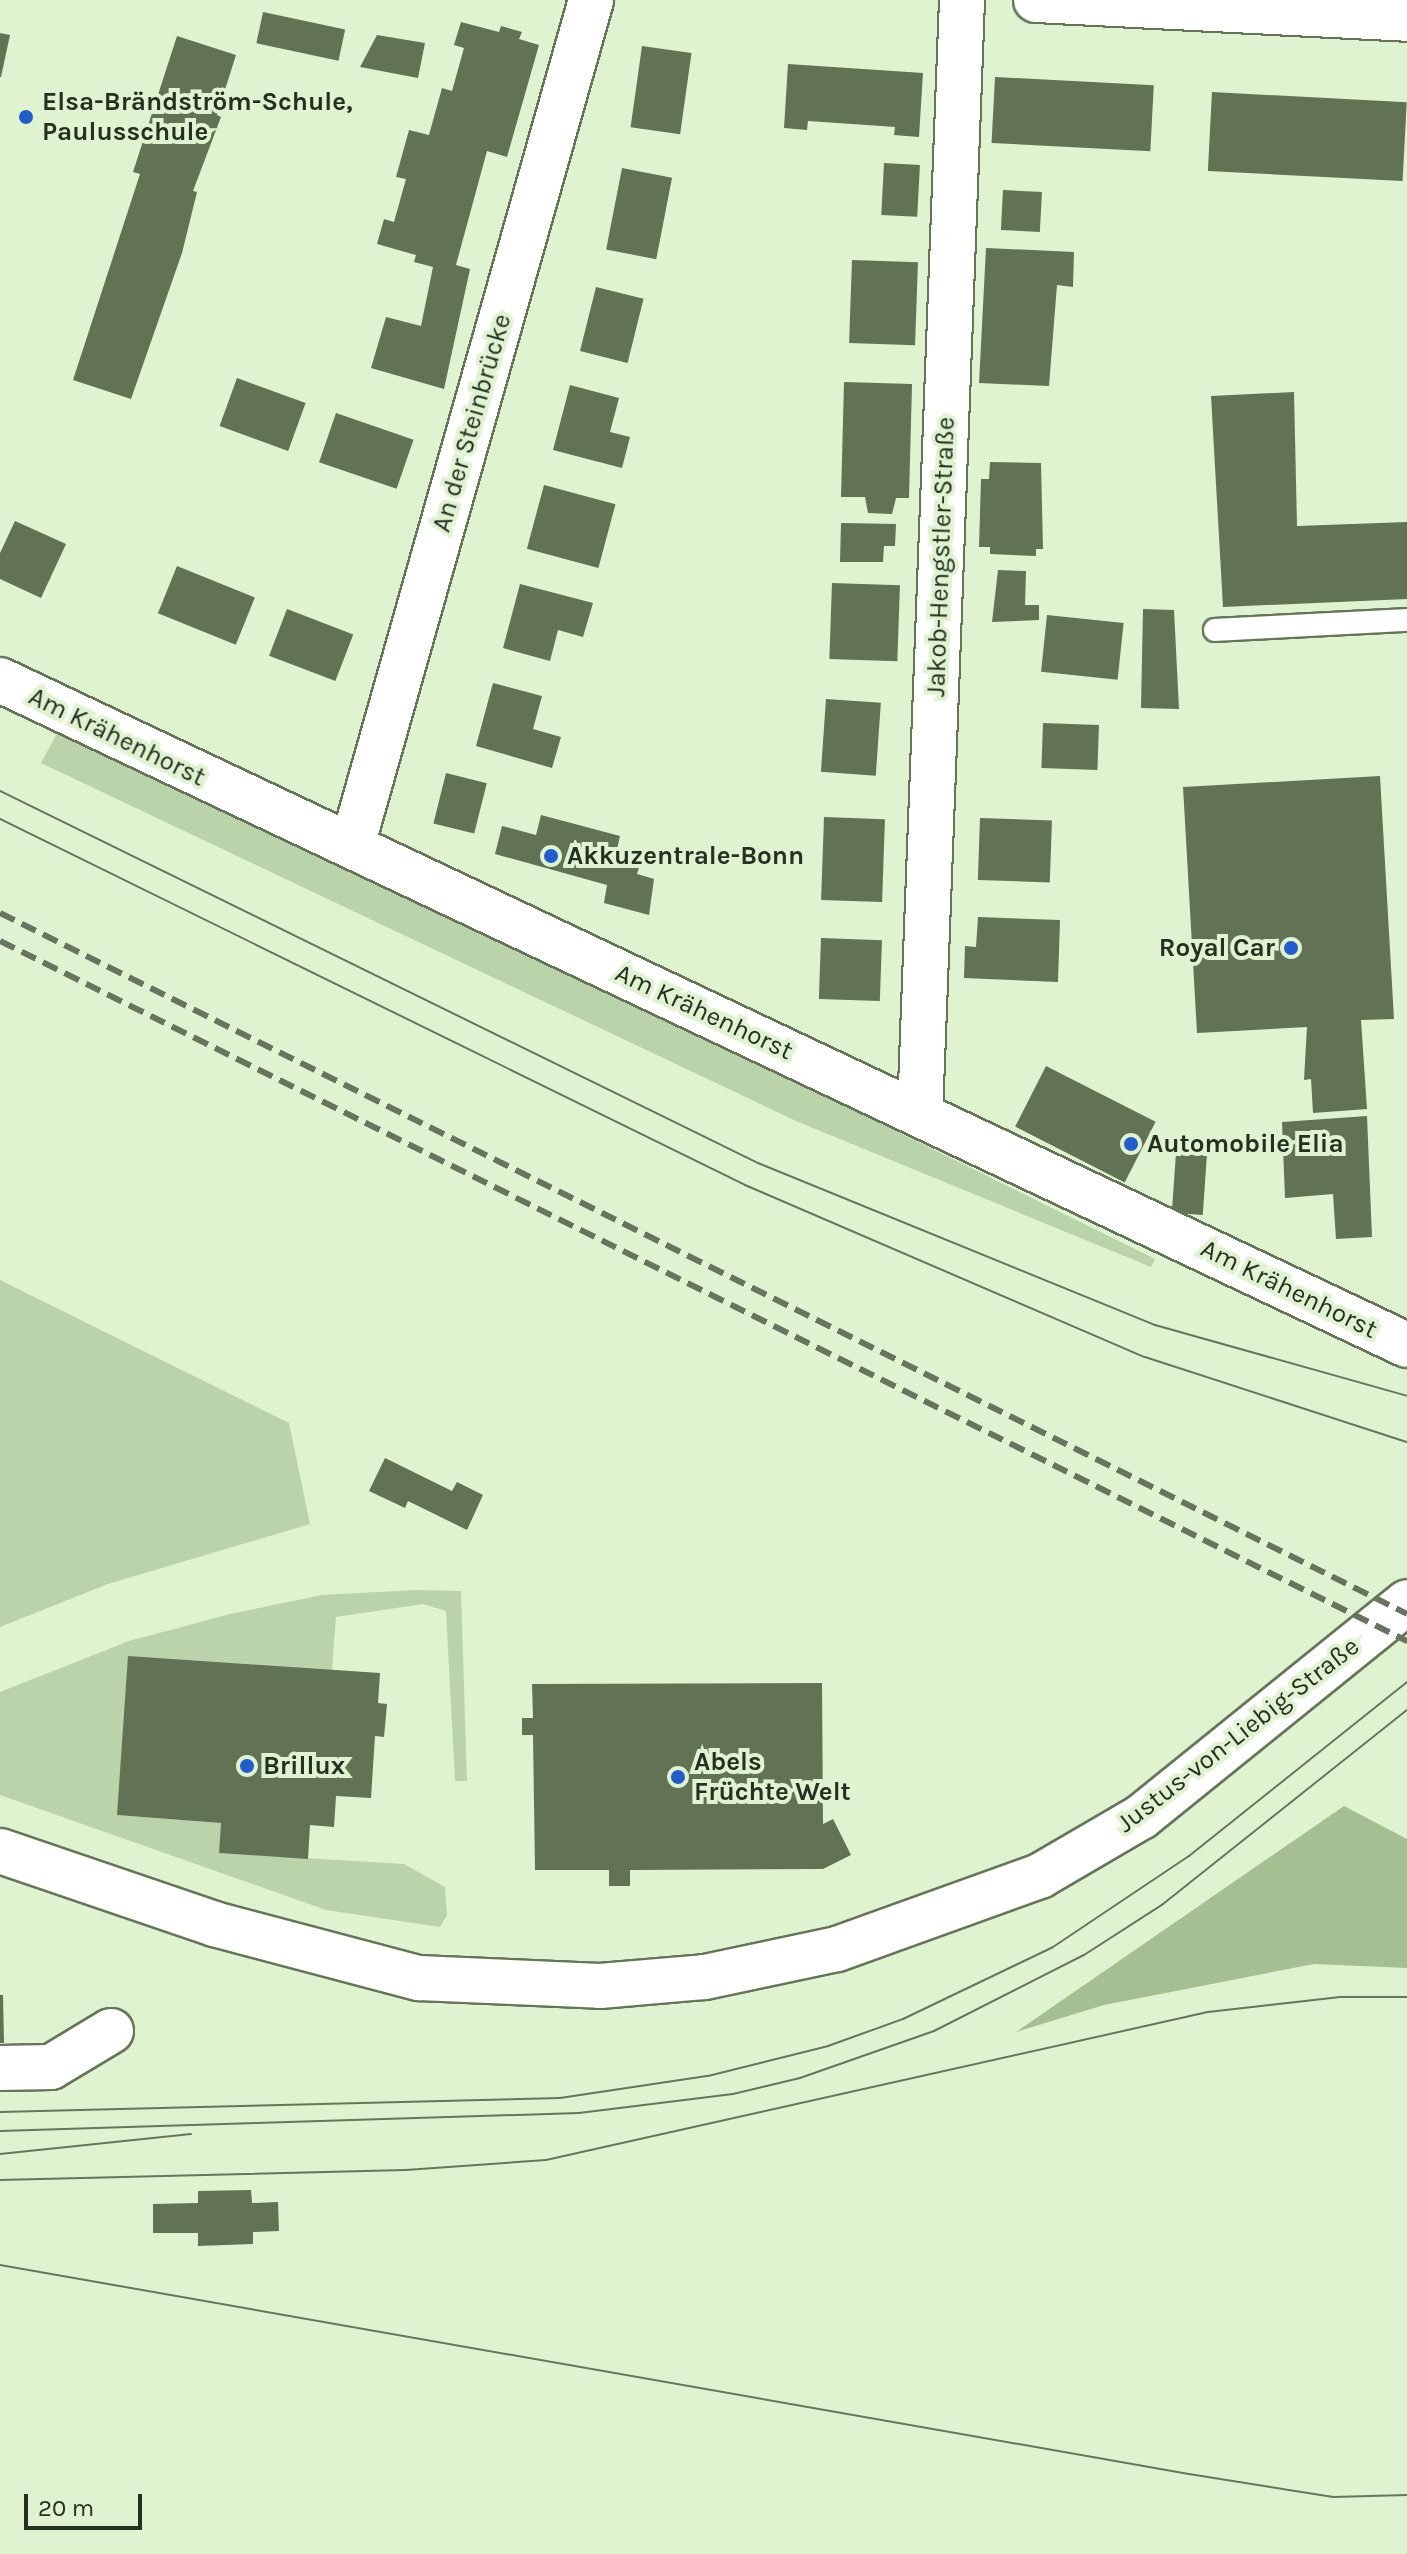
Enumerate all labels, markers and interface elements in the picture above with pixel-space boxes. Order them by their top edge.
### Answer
place label: Elsa-Brändström-Schule, Paulusschule [42,86,353,148]
marker: Elsa-Brändström-Schule, Paulusschule [17,108,35,126]
street label: An der Steinbrücke [426,310,518,536]
street label: Jakob-Hengstler-Straße [921,416,961,698]
street label: Am Krähenhorst [24,681,210,793]
place label: Akkuzentrale-Bonn [567,840,804,872]
marker: Akkuzentrale-Bonn [542,847,560,865]
place label: Royal Car [1159,932,1275,964]
marker: Royal Car [1282,939,1300,957]
street label: Am Krähenhorst [610,957,798,1067]
place label: Automobile Elia [1147,1128,1344,1160]
marker: Automobile Elia [1122,1135,1140,1153]
street label: Am Krähenhorst [1196,1233,1382,1345]
street label: Justus-von-Liebig-Straße [1111,1631,1365,1839]
place label: Abels Früchte Welt [694,1746,851,1808]
place label: Brillux [263,1750,345,1782]
marker: Brillux [238,1757,256,1775]
marker: Abels Früchte Welt [669,1768,687,1786]
scale bar [28,2478,146,2528]
text: 20 m [38,2494,94,2522]

